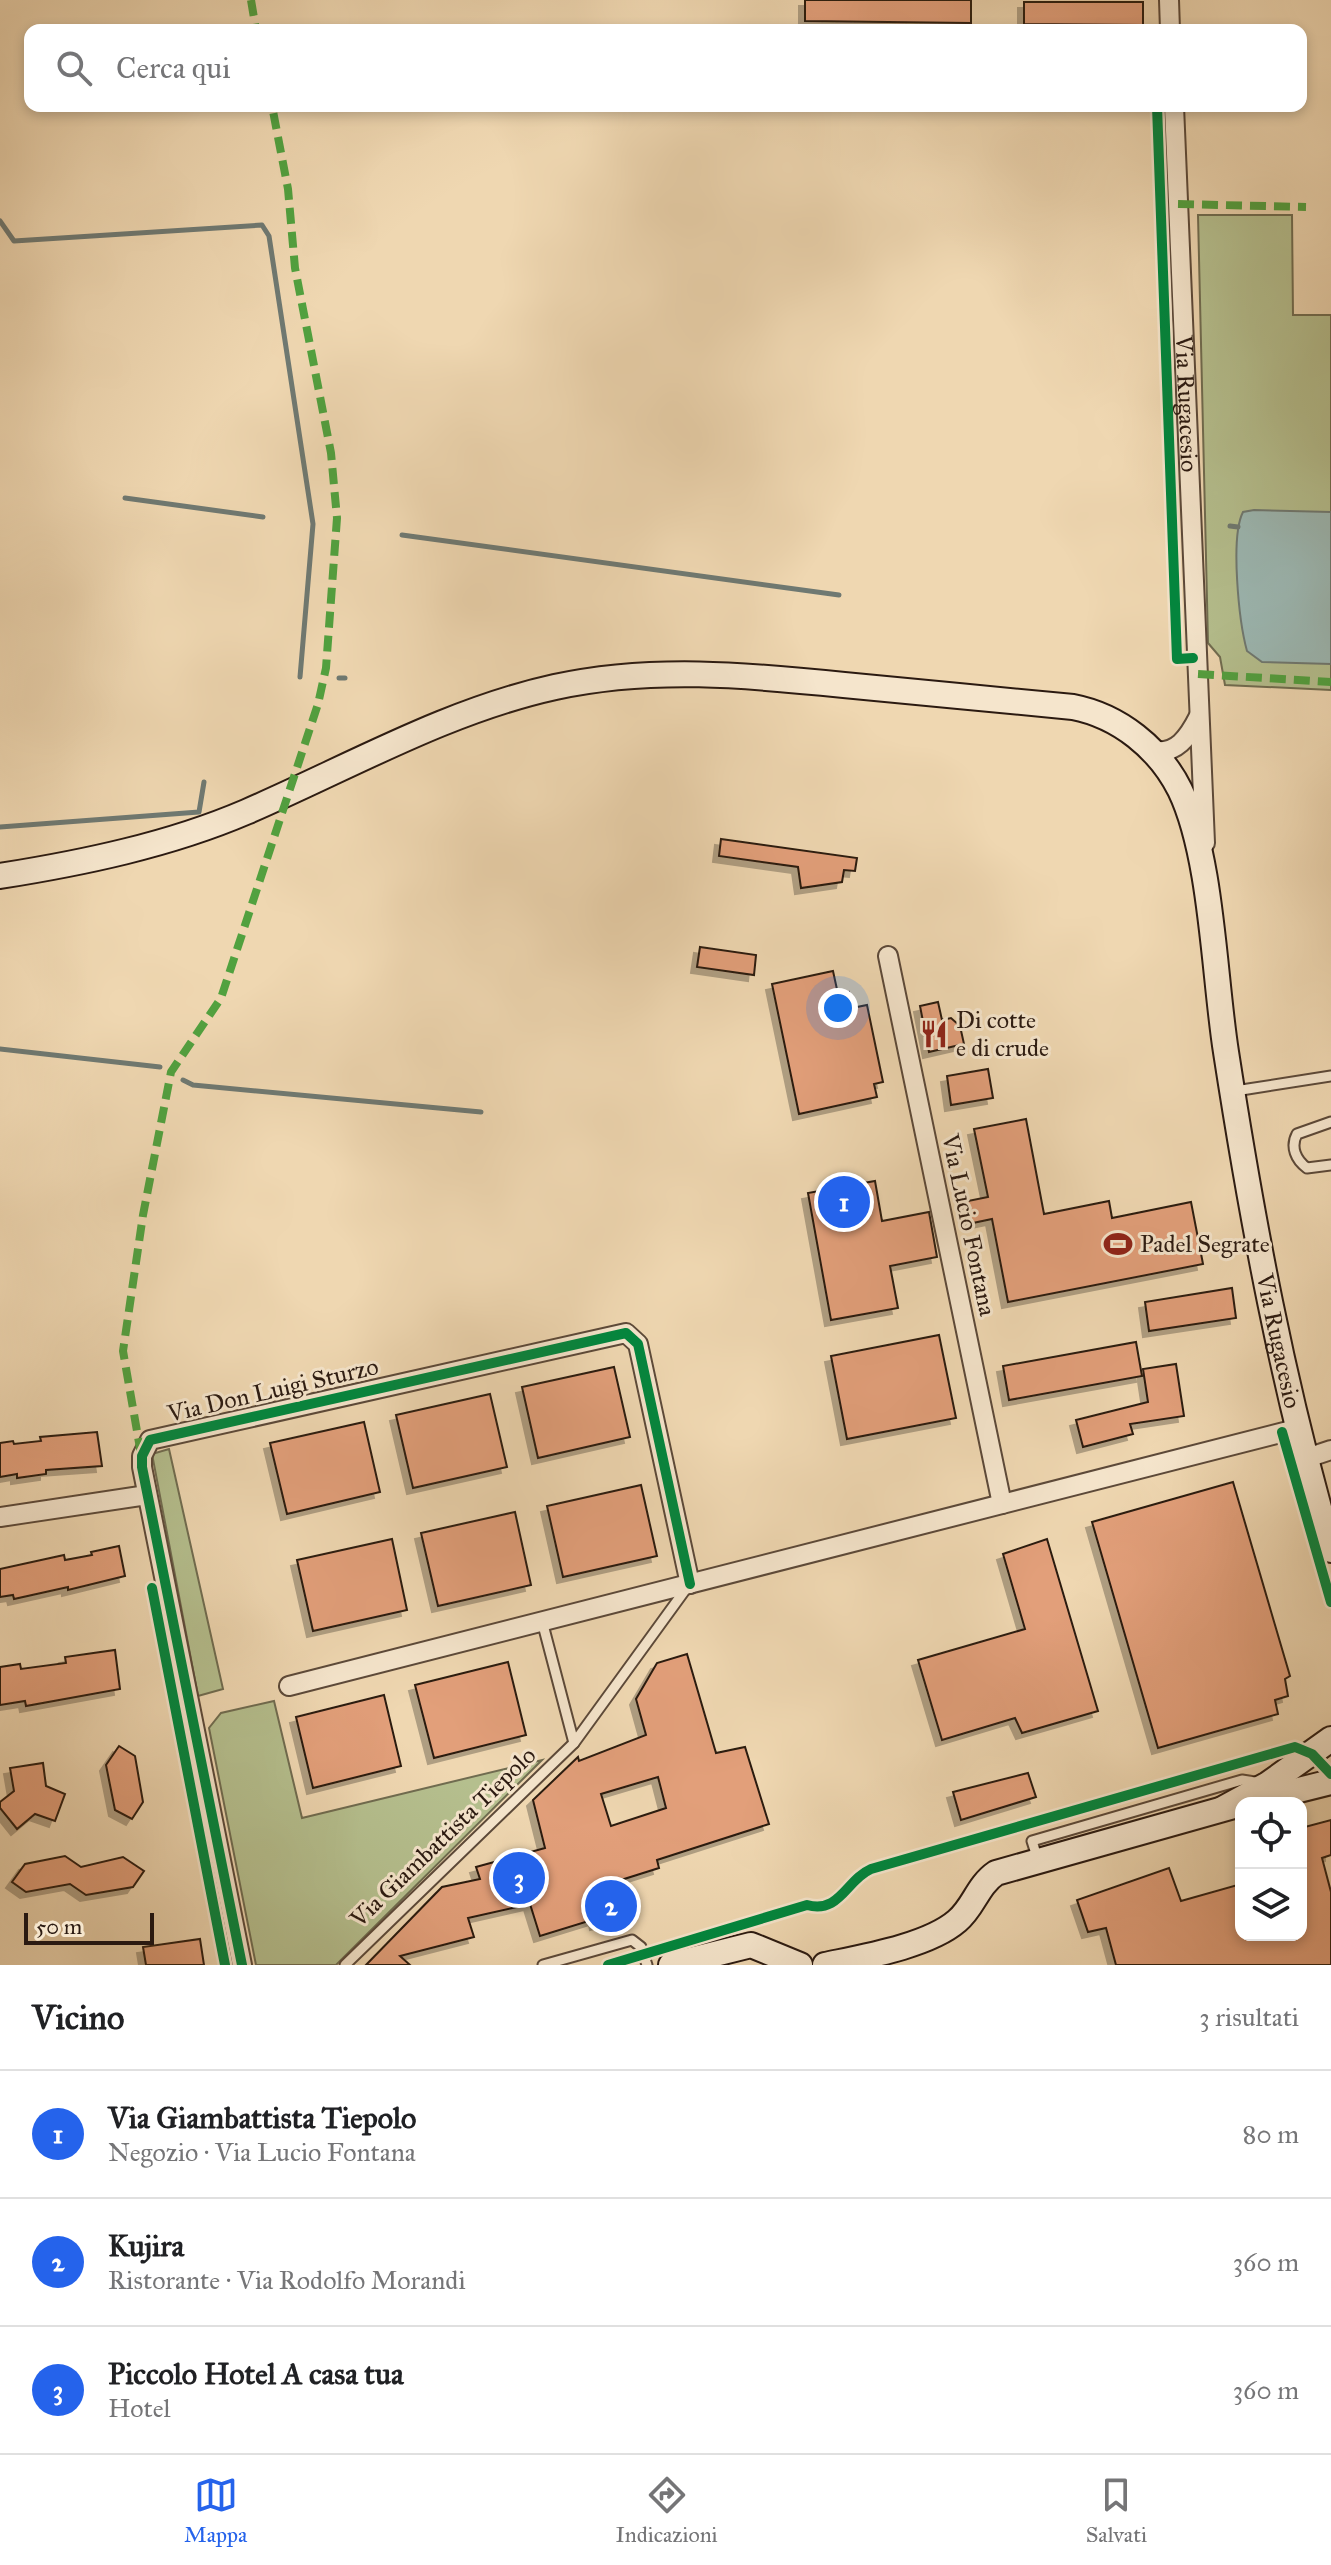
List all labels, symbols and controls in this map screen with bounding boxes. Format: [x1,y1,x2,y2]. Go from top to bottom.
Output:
search box [24,24,1307,112]
icon: search [52,46,96,90]
text: Cerca qui [116,50,230,86]
street label: Via Rugacesio [1169,334,1204,473]
your location [818,988,858,1028]
place label: Di cotte e di crude [956,1005,1049,1063]
restaurant icon: Di cotte e di crude [919,1019,949,1049]
street label: Via Lucio Fontana [935,1130,1003,1320]
pin: 1 [818,1172,870,1232]
sports icon: Padel Segrate [1103,1229,1133,1259]
place label: Padel Segrate [1140,1229,1270,1259]
street label: Via Rugacesio [1250,1270,1308,1411]
street label: Via Don Luigi Sturzo [164,1351,381,1429]
street label: Via Giambattista Tiepolo [343,1741,542,1934]
map controls [1235,1797,1307,1941]
button: locate [1235,1797,1307,1869]
pin: 3 [493,1848,545,1908]
button: layers [1235,1869,1307,1941]
pin: 2 [585,1876,637,1936]
scale bar [24,1909,154,1945]
text: 50 m [36,1913,82,1940]
text: Vicino [32,1997,124,2038]
text: 3 risultati [1199,2001,1299,2033]
text: Via Giambattista Tiepolo [108,2100,416,2136]
text: 1 [53,2118,63,2150]
text: 80 m [1243,2118,1299,2150]
text: Negozio · Via Lucio Fontana [108,2136,416,2168]
text: Kujira [108,2228,184,2264]
text: 2 [52,2246,64,2278]
text: 360 m [1233,2246,1299,2278]
text: Ristorante · Via Rodolfo Morandi [108,2264,466,2296]
text: Piccolo Hotel A casa tua [108,2356,404,2392]
text: 3 [53,2374,63,2406]
text: 360 m [1233,2374,1299,2406]
text: Hotel [108,2392,171,2424]
tab: Mappa [184,2473,247,2548]
tab: Indicazioni [615,2473,718,2548]
tab: Salvati [1086,2473,1147,2548]

